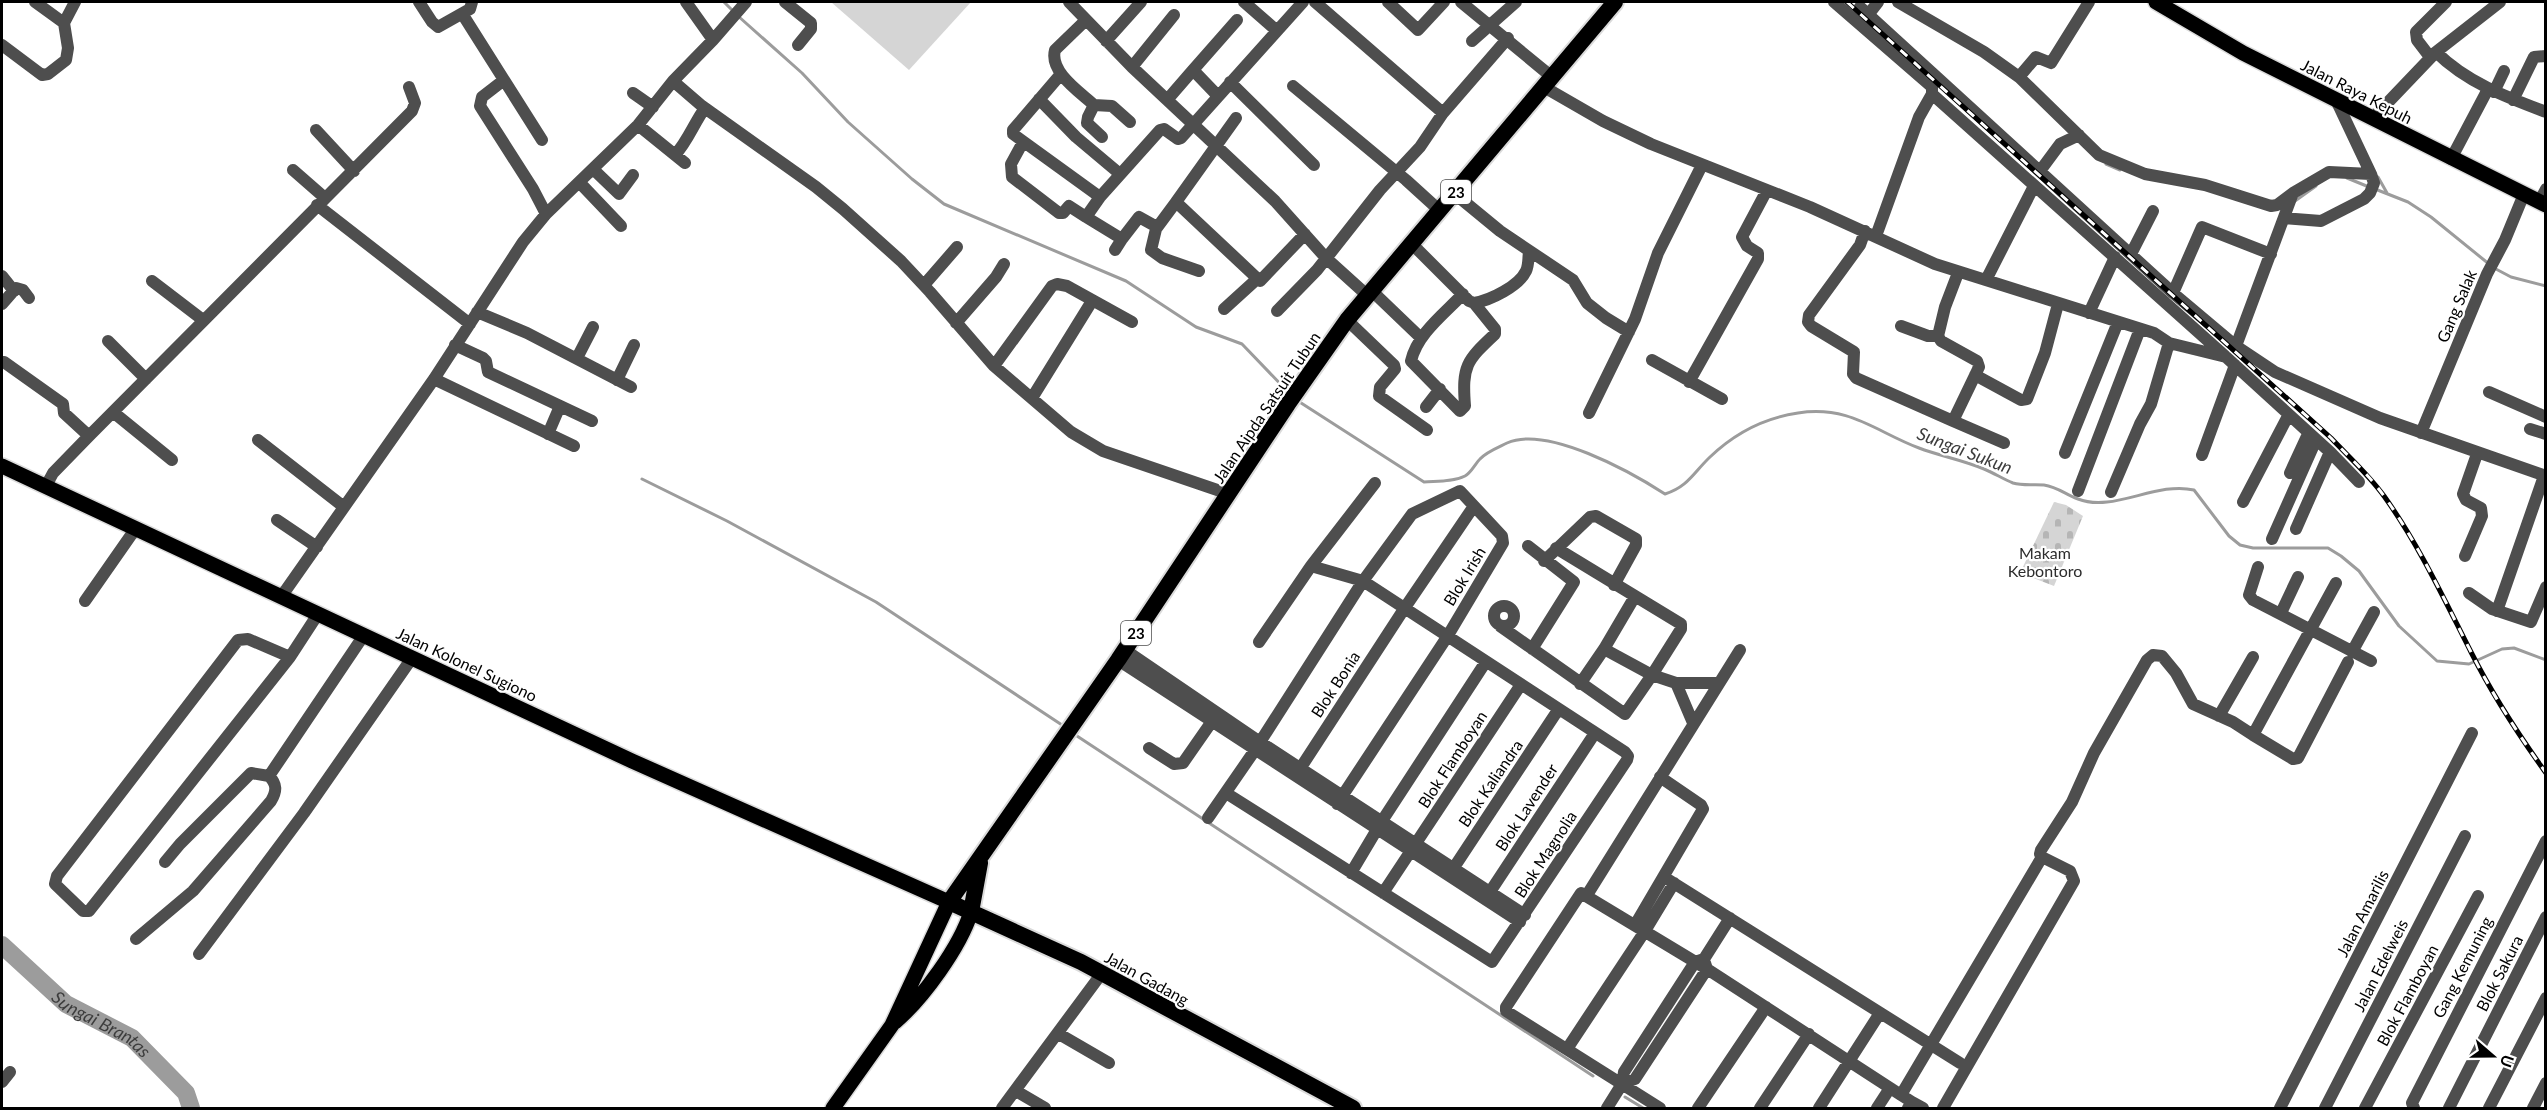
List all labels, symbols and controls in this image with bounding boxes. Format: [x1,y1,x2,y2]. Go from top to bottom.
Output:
street label: Jalan Raya Kepuh [2298,55,2416,127]
road number: 23 [1441,180,1471,204]
street label: Gang Salak [2432,266,2480,345]
street label: Jalan Aipda Satsuit Tubun [1208,328,1324,486]
water label: Sungai Sukun [1914,422,2016,478]
street label: Blok Irish [1439,543,1489,609]
park label: Makam Kebontoro [2008,543,2082,580]
road number: 23 [1121,621,1151,645]
street label: Jalan Kolonel Sugiono [394,623,540,705]
street label: Blok Bonia [1307,647,1363,721]
street label: Blok Flamboyan [1414,707,1490,811]
street label: Blok Kaliandra [1454,736,1526,830]
street label: Blok Lavender [1491,760,1561,854]
street label: Blok Magnolia [1510,807,1580,901]
street label: Jalan Amarilis [2332,866,2392,960]
street label: Gang Kemuning [2428,913,2496,1021]
street label: Jalan Edelweis [2349,916,2411,1014]
street label: Blok Sakura [2472,932,2526,1014]
street label: Blok Flamboyan [2372,941,2442,1049]
street label: Jalan Gadang [1102,947,1192,1009]
water label: Sungai Brantas [48,986,156,1062]
north arrow [2463,1026,2523,1086]
text: U [2497,1052,2519,1070]

